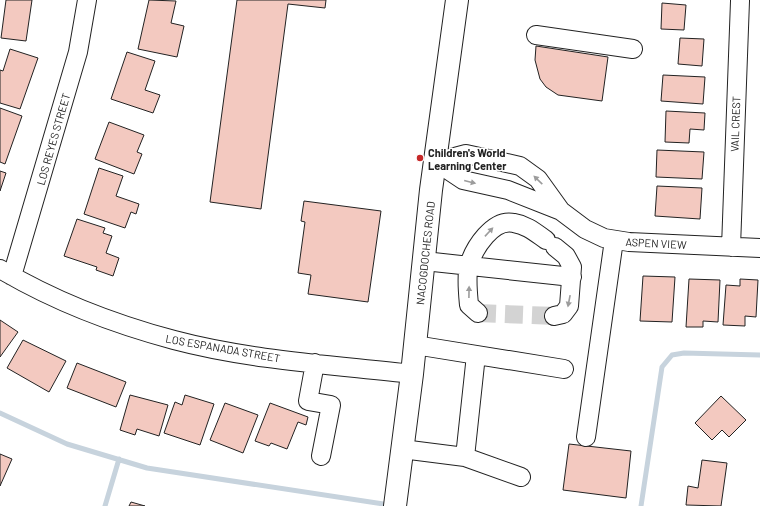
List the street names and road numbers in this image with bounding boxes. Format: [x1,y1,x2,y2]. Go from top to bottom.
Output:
street label: LOS REYES STREET [34,91,72,187]
street label: VAIL CREST [728,96,742,152]
street label: NACOGDOCHES ROAD [413,200,437,305]
street label: ASPEN VIEW [625,235,687,251]
street label: LOS ESPANADA STREET [165,332,281,364]

